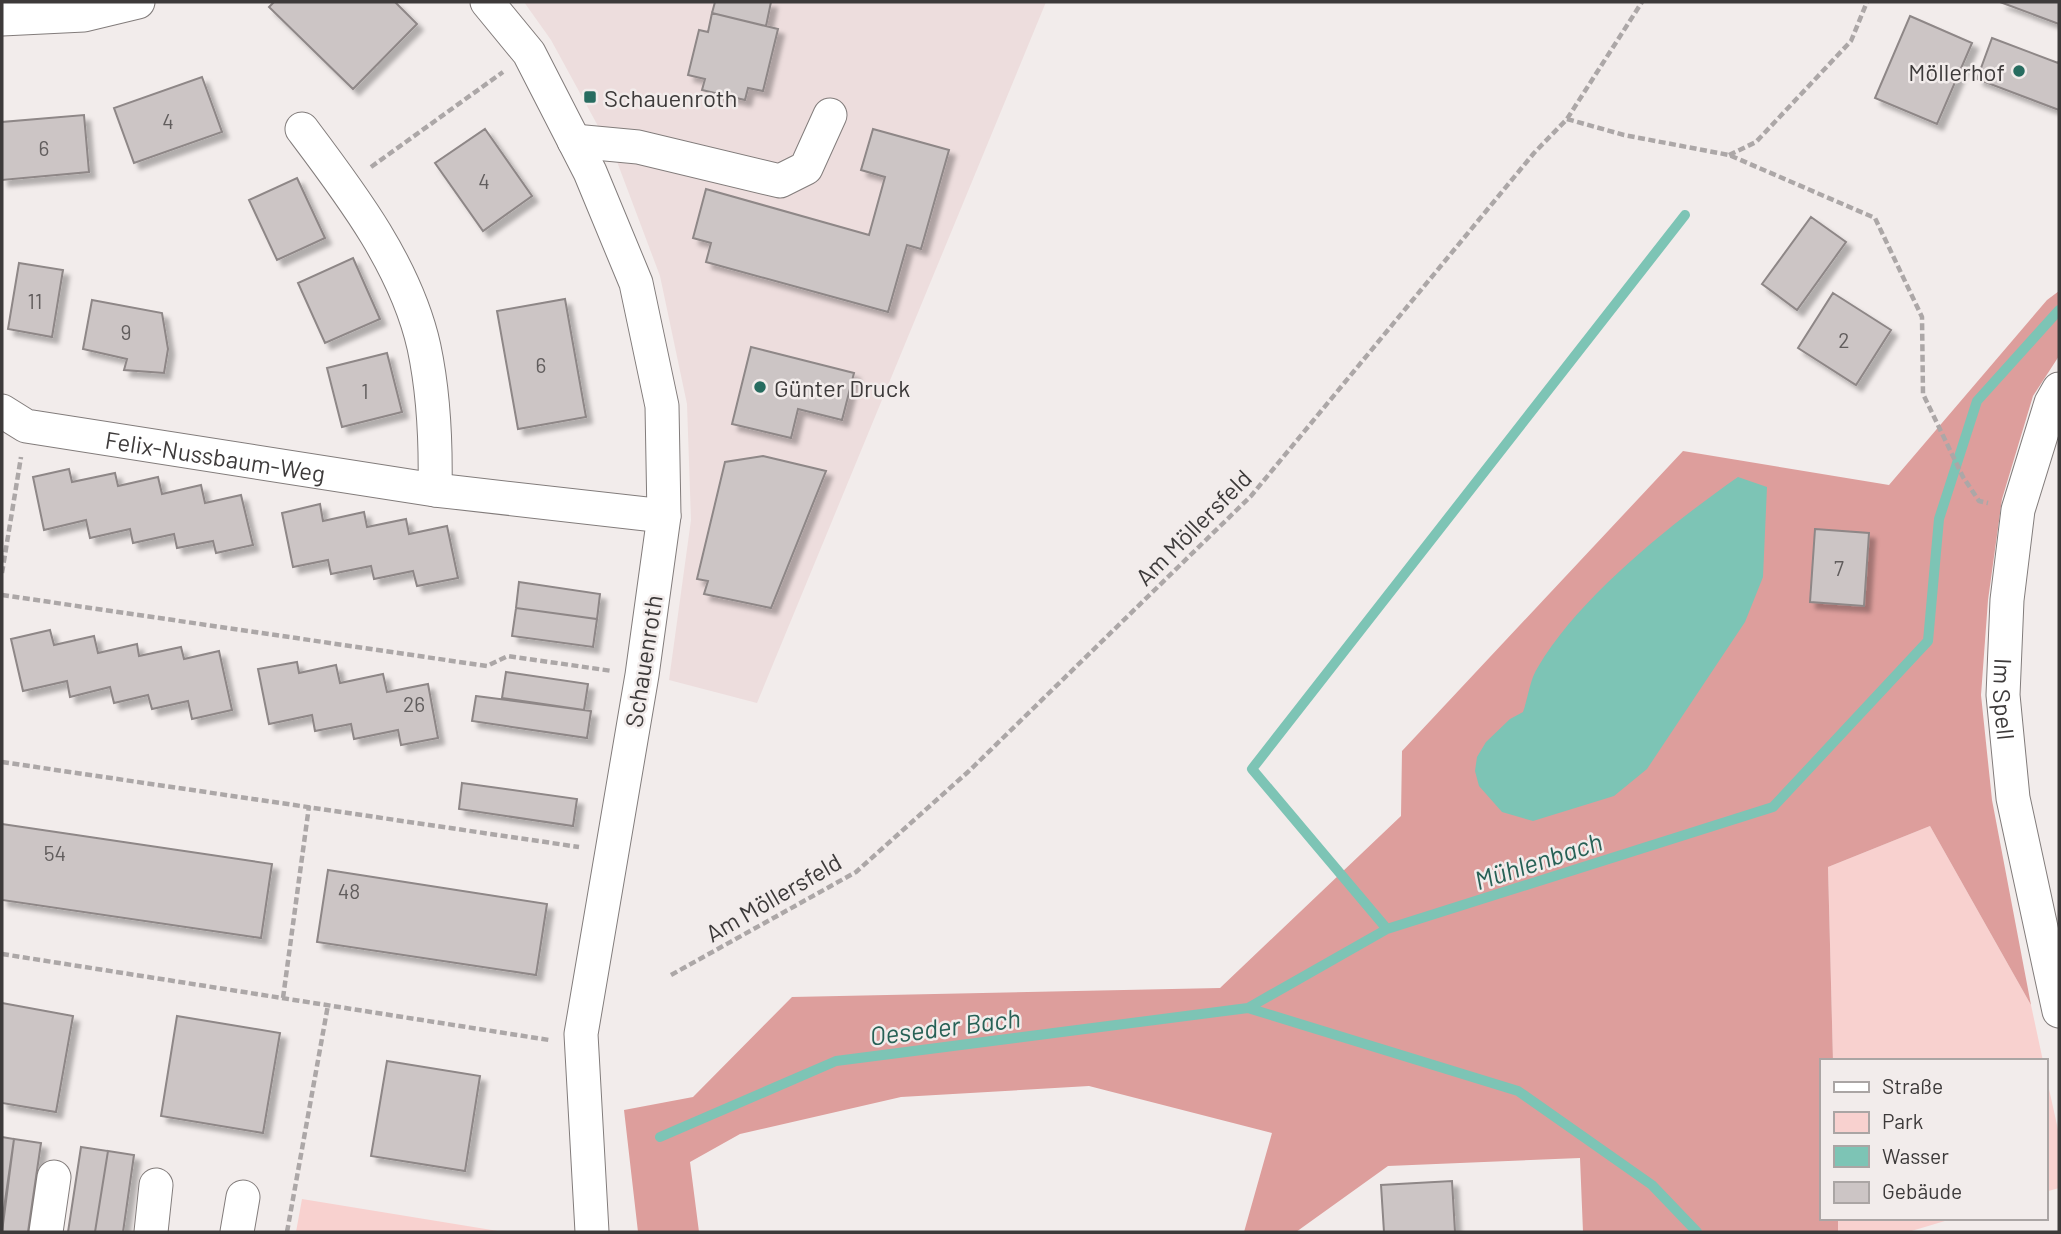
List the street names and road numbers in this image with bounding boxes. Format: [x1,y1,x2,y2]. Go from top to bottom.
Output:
street label: Felix-Nussbaum-Weg [103,424,327,487]
street label: Am Möllersfeld [1129,463,1257,591]
street label: Schauenroth [618,593,668,729]
street label: Im Spell [1988,658,2022,741]
street label: Am Möllersfeld [700,846,846,948]

